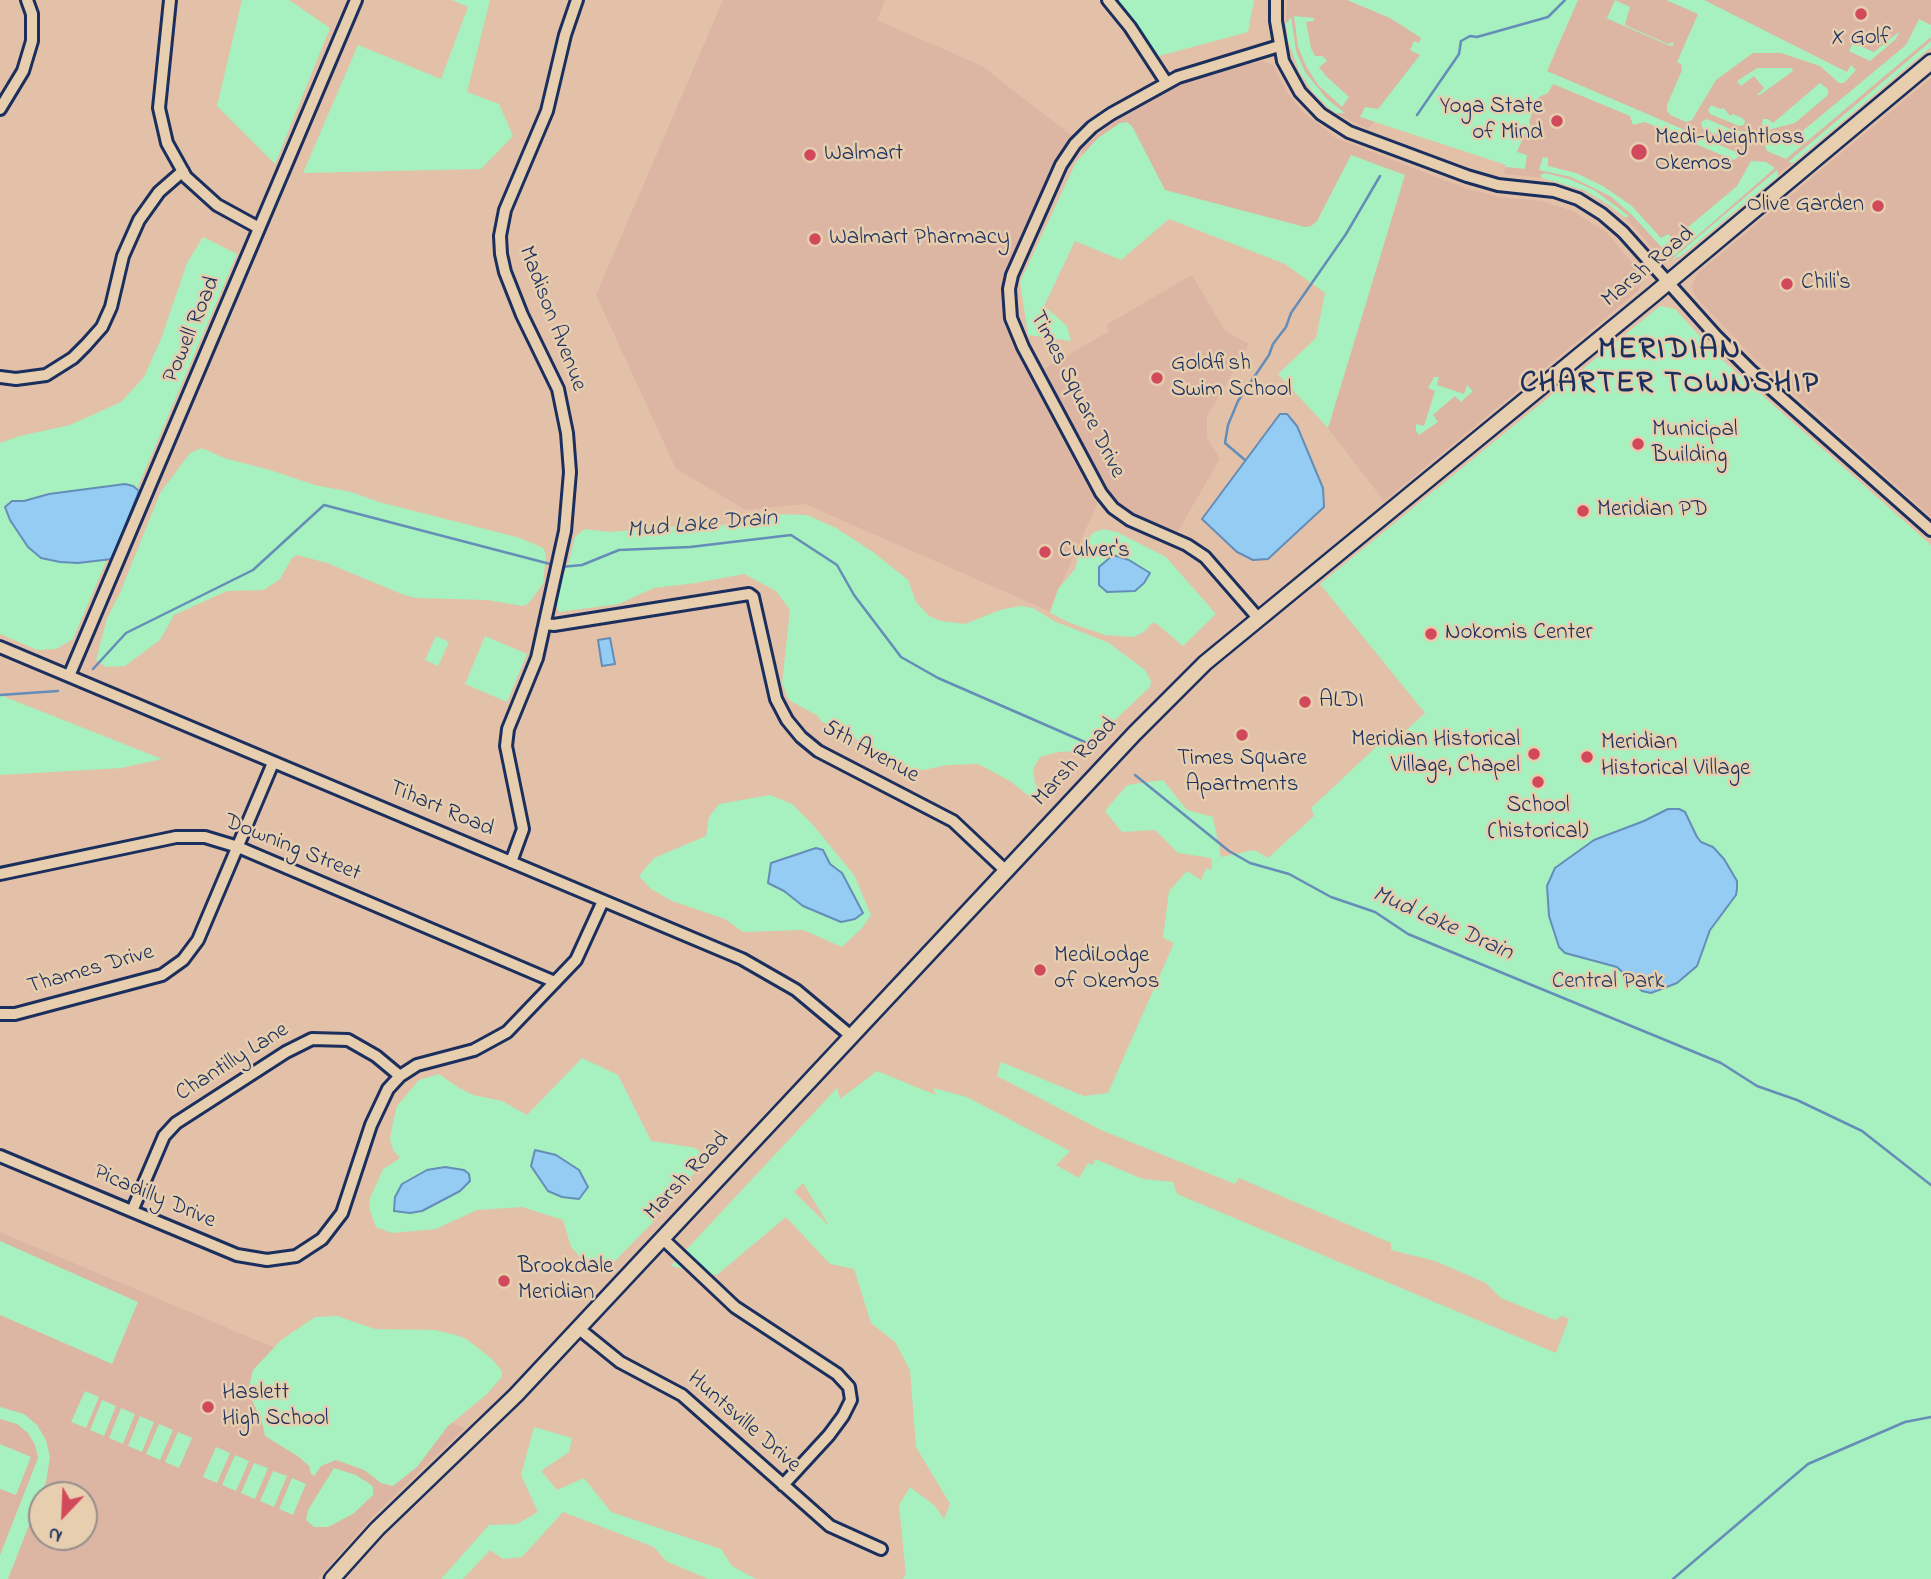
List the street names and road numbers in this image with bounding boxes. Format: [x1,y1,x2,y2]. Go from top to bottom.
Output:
street label: Marsh Road [1597,221,1701,315]
street label: Madison Avenue [511,243,591,395]
street label: Powell Road [158,273,228,387]
street label: Times Square Drive [1022,307,1130,483]
street label: Marsh Road [1028,713,1124,813]
street label: 5th Avenue [817,715,923,791]
street label: Tihart Road [384,776,498,844]
street label: Downing Street [220,809,364,889]
street label: Thames Drive [25,940,157,1002]
street label: Chantilly Lane [171,1017,295,1109]
street label: Marsh Road [640,1127,736,1227]
street label: Picadilly Drive [89,1160,219,1236]
street label: Huntsville Drive [680,1366,806,1480]

